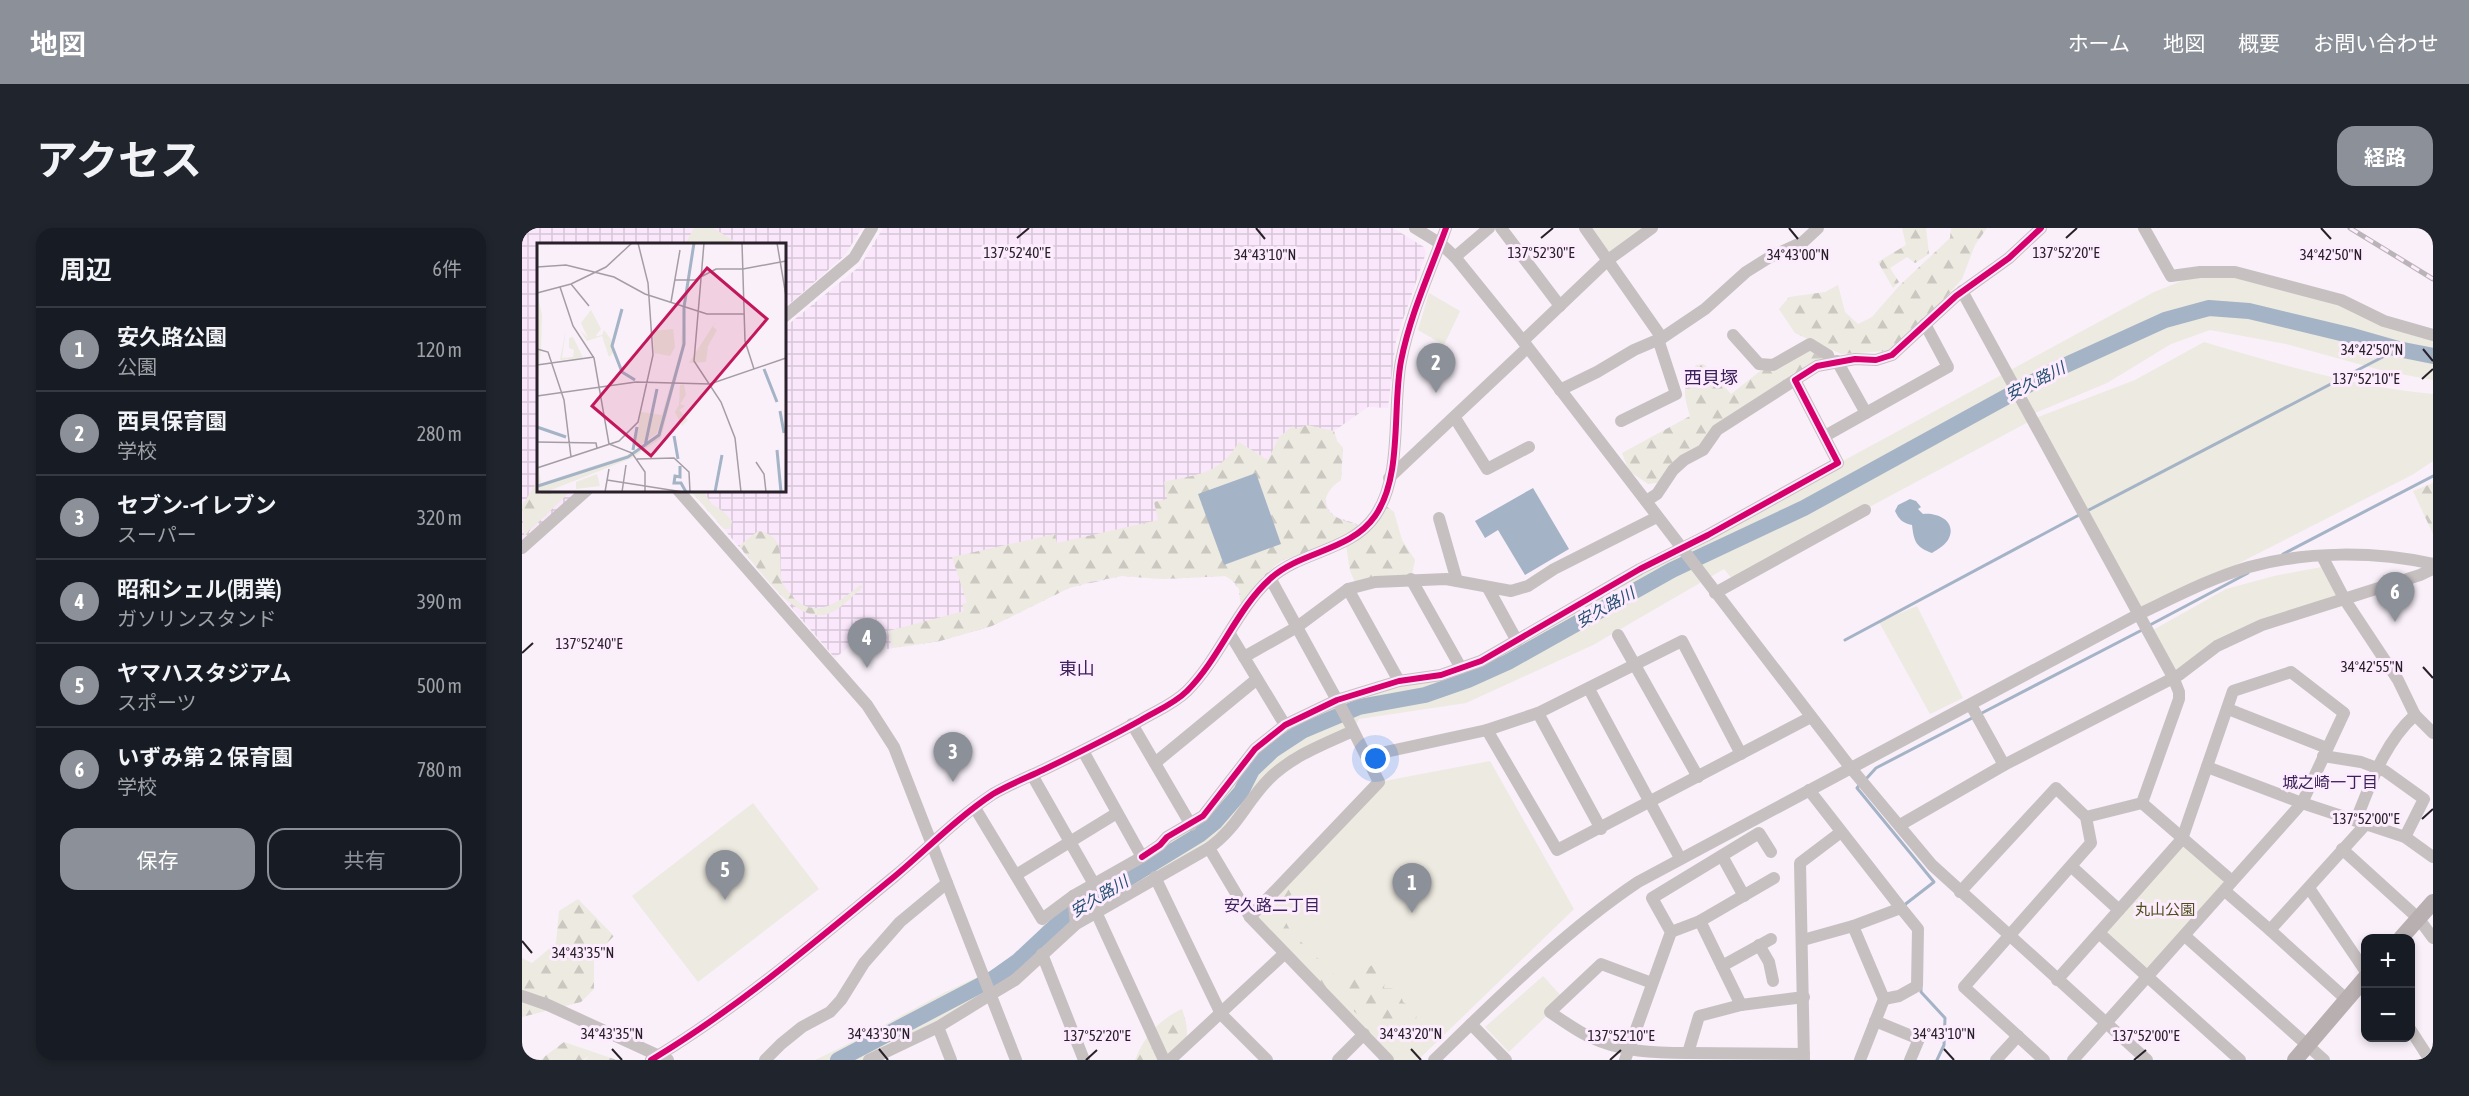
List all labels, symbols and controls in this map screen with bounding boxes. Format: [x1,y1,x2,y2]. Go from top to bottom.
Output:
text: 地図 [30,28,86,60]
text: ホーム [2068,31,2130,55]
text: 地図 [2163,31,2205,55]
text: 概要 [2238,31,2280,55]
text: お問い合わせ [2313,31,2439,55]
button: 経路 [2337,126,2433,186]
text: アクセス [36,136,202,184]
inset map [537,243,786,492]
text: 137°52'40"E [983,244,1051,261]
text: 137°52'30"E [1507,244,1575,261]
text: 137°52'20"E [2032,244,2100,261]
text: 34°43'10"N [1234,246,1296,263]
text: 34°43'00"N [1767,246,1829,263]
text: 34°42'50"N [2300,246,2362,263]
text: 周辺 [60,255,112,285]
text: 6件 [433,257,462,280]
text: 安久路公園 [117,324,227,350]
text: 1 [75,338,84,361]
text: 120 m [417,338,462,361]
text: 34°42'50"N [2341,341,2403,358]
pin: 2 [1416,344,1456,393]
text: 公園 [117,355,157,378]
water label: 安久路川 [2002,358,2069,404]
district label: 西貝塚 [1684,367,1738,388]
text: 137°52'10"E [2332,370,2400,387]
text: 西貝保育園 [117,408,227,434]
text: 2 [75,422,84,445]
text: 280 m [417,422,462,445]
text: 学校 [117,439,157,462]
text: セブン-イレブン [117,492,277,518]
text: 3 [75,506,84,529]
text: 320 m [417,506,462,529]
text: スーパー [117,523,197,546]
pin: 6 [2376,572,2414,622]
text: 昭和シェル(閉業) [117,576,282,602]
water label: 安久路川 [1573,583,1639,630]
text: 4 [75,590,84,613]
text: 390 m [417,590,462,613]
text: ガソリンスタンド [117,607,277,630]
pin: 4 [848,618,886,668]
text: 137°52'40"E [555,635,623,652]
district label: 東山 [1059,658,1095,679]
text: 34°42'55"N [2341,658,2403,675]
text: ヤマハスタジアム [117,660,291,686]
text: 5 [75,674,84,697]
text: 500 m [417,674,462,697]
text: スポーツ [117,691,197,714]
pin: 3 [934,732,972,782]
text: いずみ第２保育園 [117,744,293,770]
your location [1361,744,1390,773]
text: 6 [75,758,84,781]
text: 780 m [417,758,462,781]
district label: 城之崎一丁目 [2282,773,2378,791]
text: 学校 [117,775,157,798]
text: 137°52'00"E [2332,810,2400,827]
button: 保存 [60,828,255,890]
button: 共有 [267,828,462,890]
pin: 5 [706,850,744,900]
pin: 1 [1392,864,1432,913]
water label: 安久路川 [1067,871,1133,920]
district label: 安久路二丁目 [1224,896,1320,914]
park label: 丸山公園 [2135,901,2195,918]
map controls [2361,934,2415,1042]
button: + [2361,934,2415,988]
text: 34°43'35"N [552,944,614,961]
button: − [2361,988,2415,1042]
text: 34°43'35"N [581,1025,643,1042]
text: 34°43'30"N [848,1025,910,1042]
text: 34°43'20"N [1380,1025,1442,1042]
text: 34°43'10"N [1913,1025,1975,1042]
text: 137°52'20"E [1063,1027,1131,1044]
text: 137°52'10"E [1587,1027,1655,1044]
text: 137°52'00"E [2112,1027,2180,1044]

